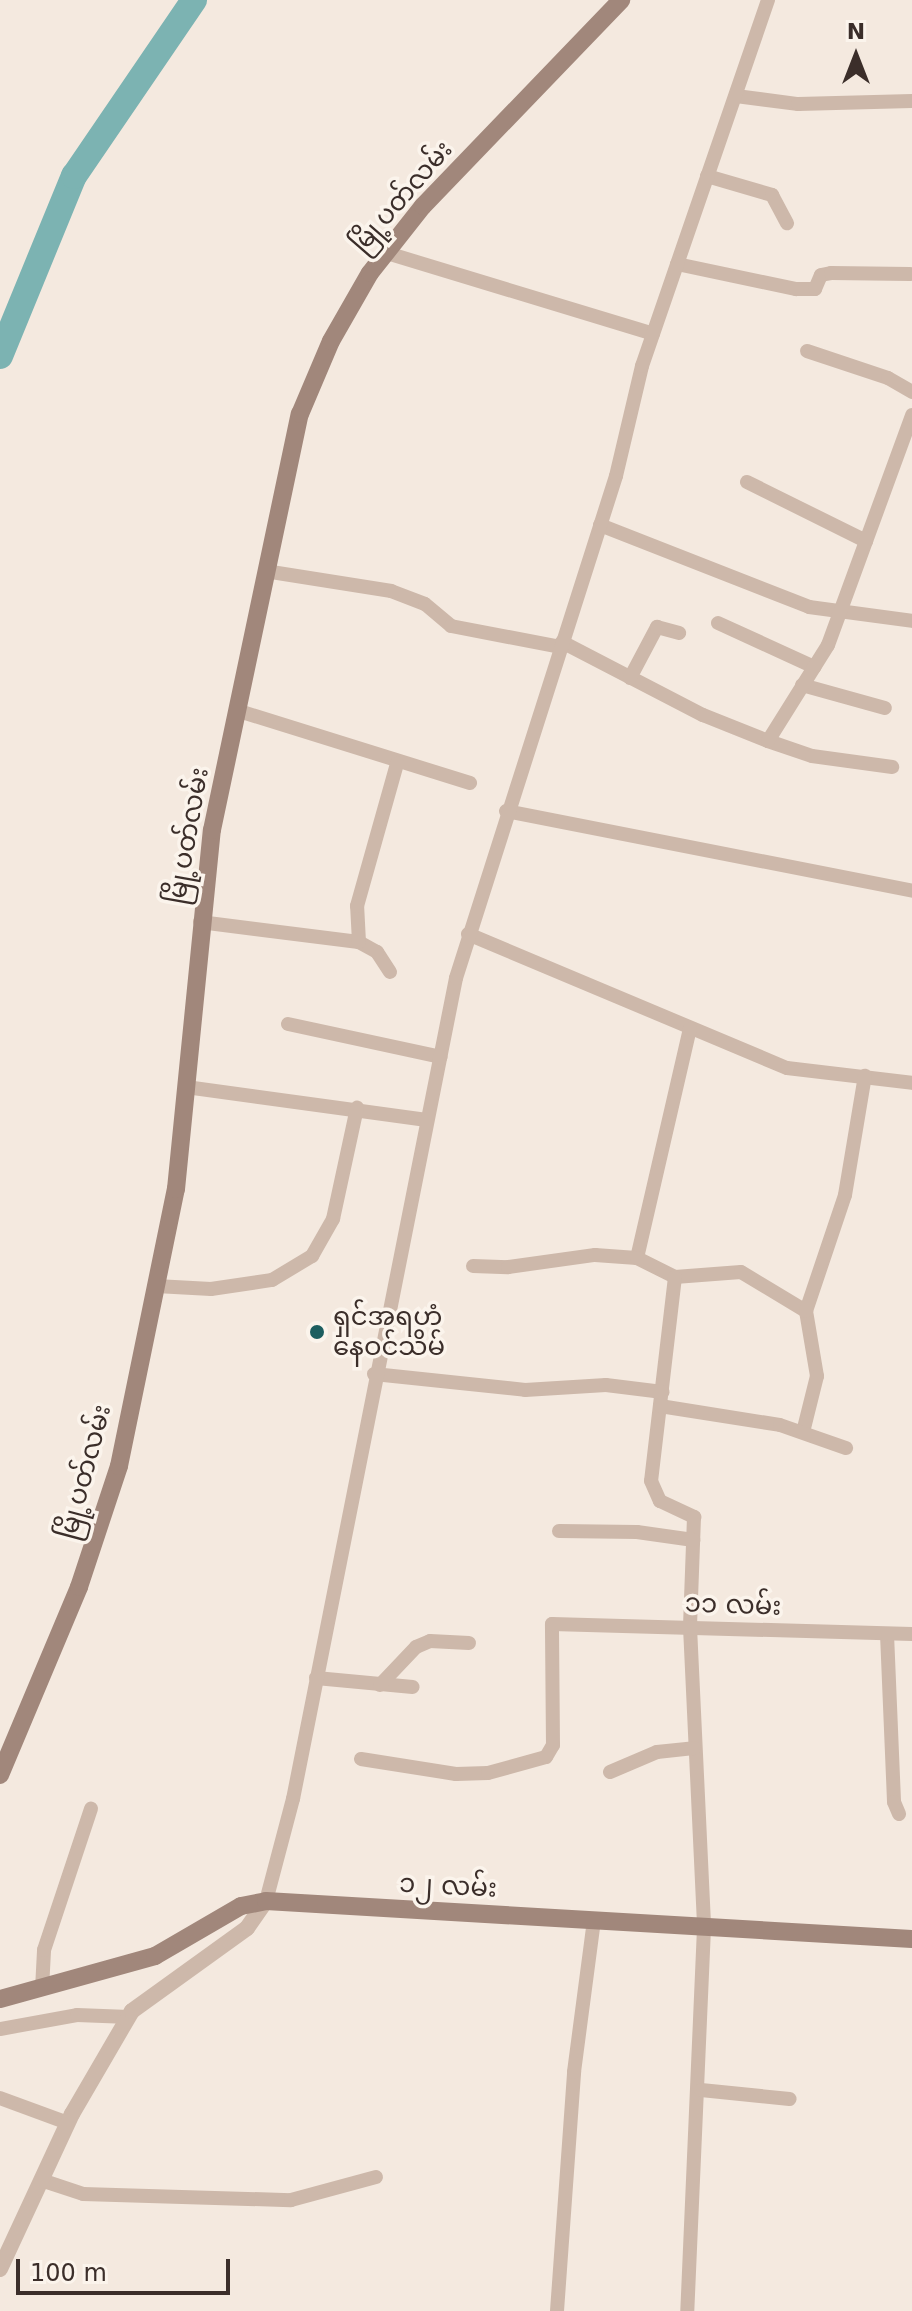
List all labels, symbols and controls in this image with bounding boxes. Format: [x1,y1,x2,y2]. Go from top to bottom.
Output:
north arrow [816,16,896,96]
text: N [847,19,865,44]
street label: မြို့ပတ်လမ်း [345,135,459,259]
street label: မြို့ပတ်လမ်း [161,765,215,907]
place label: ရှင်အရဟံ နေဝင်သိမ် [333,1301,445,1362]
marker: ရှင်အရဟံ နေဝင်သိမ် [308,1323,326,1341]
street label: မြို့ပတ်လမ်း [52,1401,118,1543]
street label: ၁၁ လမ်း [684,1588,782,1622]
street label: ၁၂ လမ်း [398,1868,498,1904]
scale bar [20,2243,234,2293]
text: 100 m [30,2259,107,2287]

